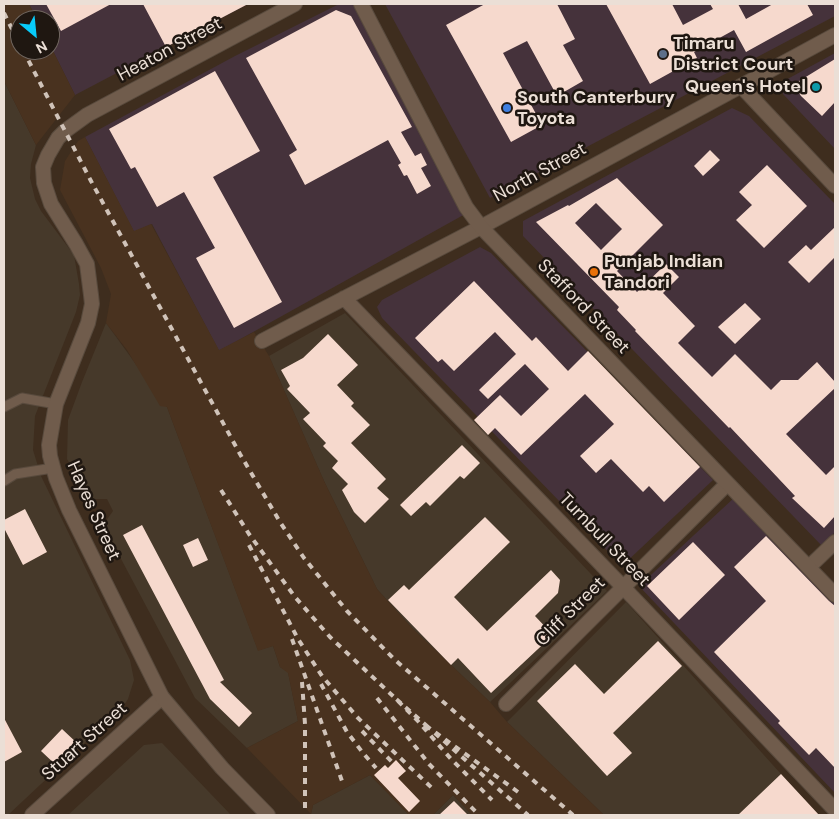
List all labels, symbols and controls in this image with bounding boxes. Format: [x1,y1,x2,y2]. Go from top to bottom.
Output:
north arrow [10,10,60,60]
street label: Heaton Street [114,13,226,87]
place label: Timaru District Court [673,33,793,76]
text: N [33,37,50,58]
marker: Timaru District Court [657,48,669,60]
place label: Queen's Hotel [685,76,806,98]
marker: Queen's Hotel [810,81,822,93]
place label: South Canterbury Toyota [517,87,675,130]
marker: South Canterbury Toyota [501,102,513,114]
street label: North Street [490,139,590,207]
place label: Punjab Indian Tandori [604,251,723,294]
street label: Stafford Street [532,255,634,359]
marker: Punjab Indian Tandori [588,266,600,278]
street label: Hayes Street [62,458,124,564]
street label: Turnbull Street [554,489,654,591]
street label: Cliff Street [532,573,610,651]
street label: Stuart Street [38,698,132,786]

